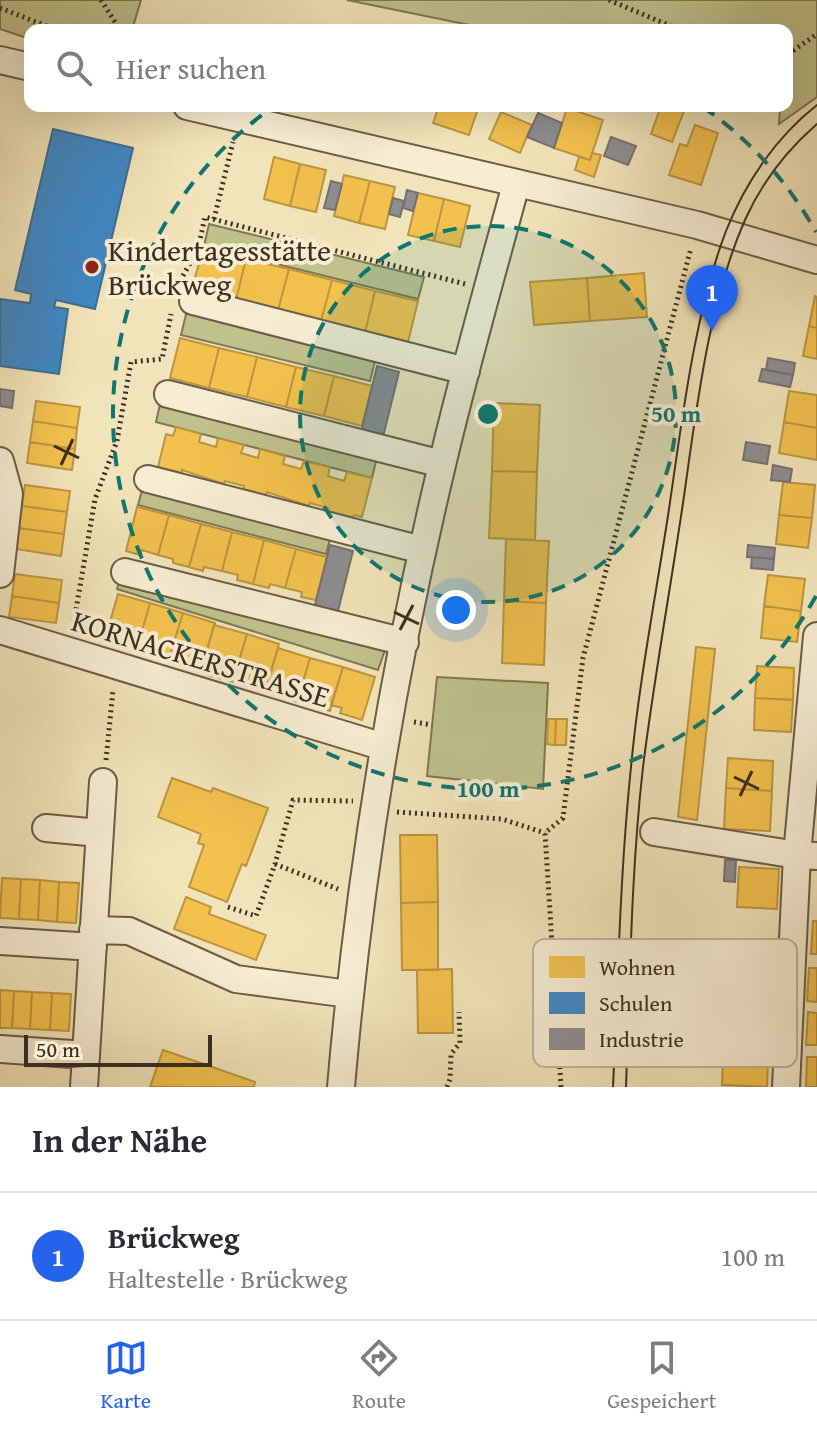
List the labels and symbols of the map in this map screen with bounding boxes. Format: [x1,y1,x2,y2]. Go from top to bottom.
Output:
place label: Kindertagesstätte Brückweg [108,228,331,306]
marker: Kindertagesstätte Brückweg [83,258,101,276]
pin: 1 [686,265,738,331]
text: 50 m [651,396,702,431]
centre of rings [474,400,502,428]
your location [436,590,476,630]
street label: KORNACKERSTRASSE [67,598,335,718]
text: 100 m [456,771,520,806]
legend [533,939,797,1067]
text: Wohnen [599,951,676,983]
text: Schulen [599,987,673,1019]
text: Industrie [599,1023,684,1055]
scale bar [24,1031,212,1067]

